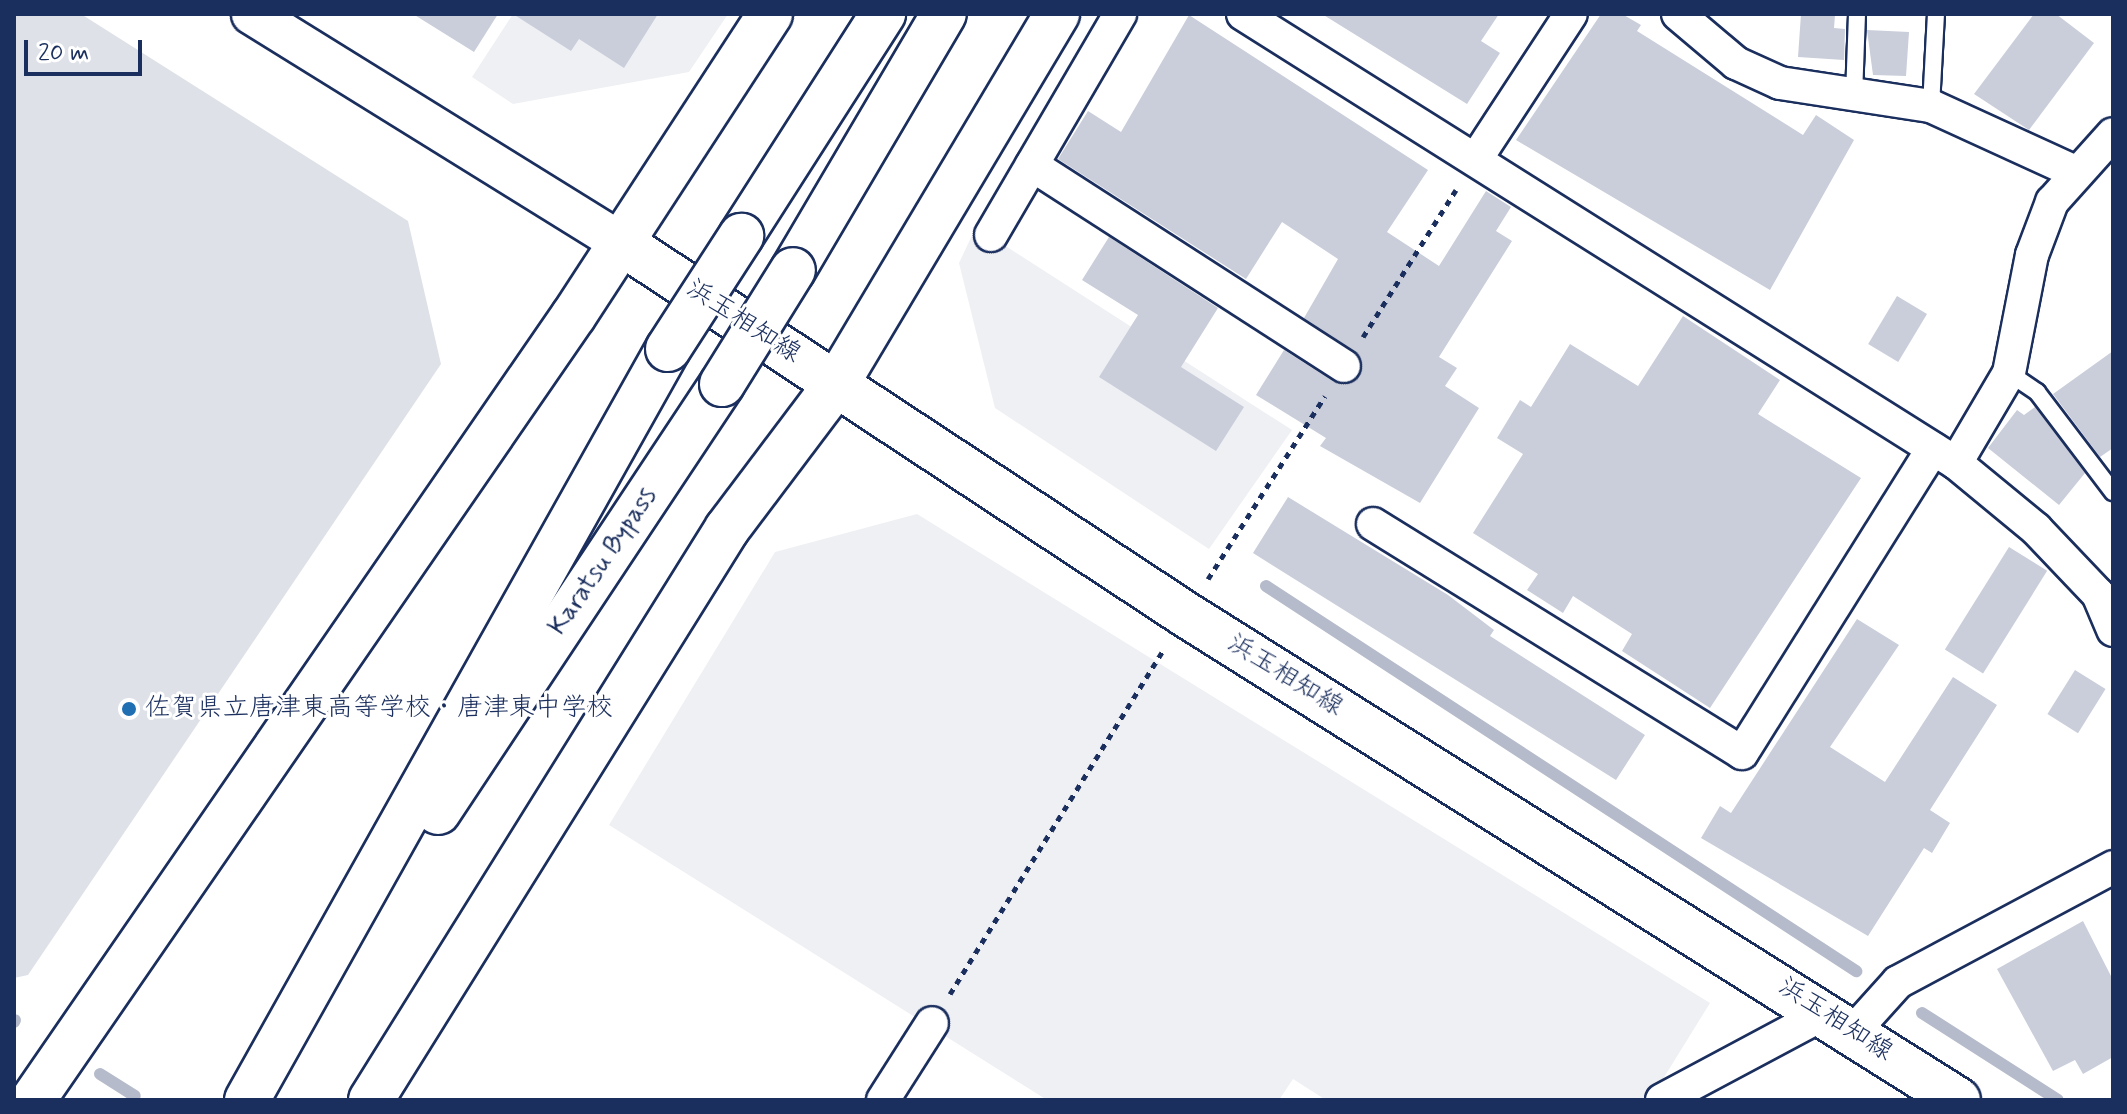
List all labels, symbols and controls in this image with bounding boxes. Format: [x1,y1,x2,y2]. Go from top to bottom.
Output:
scale bar [28,24,146,74]
text: 20 m [38,38,89,69]
street label: 浜玉相知線 [680,274,806,370]
street label: Karatsu Bypass [542,481,666,643]
street label: 浜玉相知線 [1222,628,1348,724]
place label: 佐賀県立唐津東高等学校・唐津東中学校 [145,693,613,725]
marker: 佐賀県立唐津東高等学校・唐津東中学校 [120,700,138,718]
street label: 浜玉相知線 [1772,972,1898,1068]

